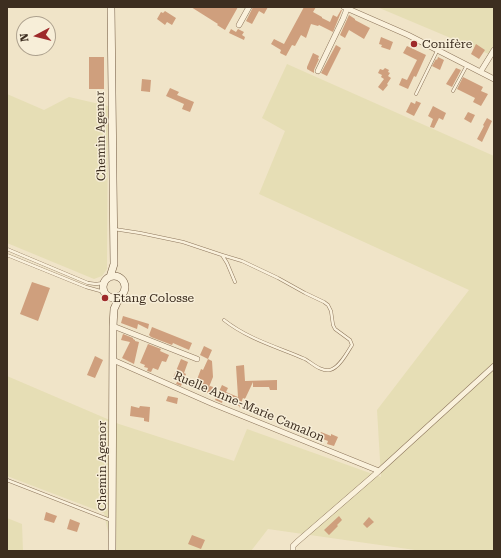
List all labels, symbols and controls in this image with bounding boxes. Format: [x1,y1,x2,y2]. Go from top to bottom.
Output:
north arrow [16,16,56,56]
text: N [18,32,32,42]
place label: Conifère [422,37,472,51]
marker: Conifère [409,39,419,49]
street label: Chemin Agenor [93,91,109,181]
place label: Etang Colosse [113,291,194,305]
marker: Etang Colosse [100,293,110,303]
street label: Ruelle Anne-Marie Camalon [171,369,327,445]
street label: Chemin Agenor [95,421,109,511]

